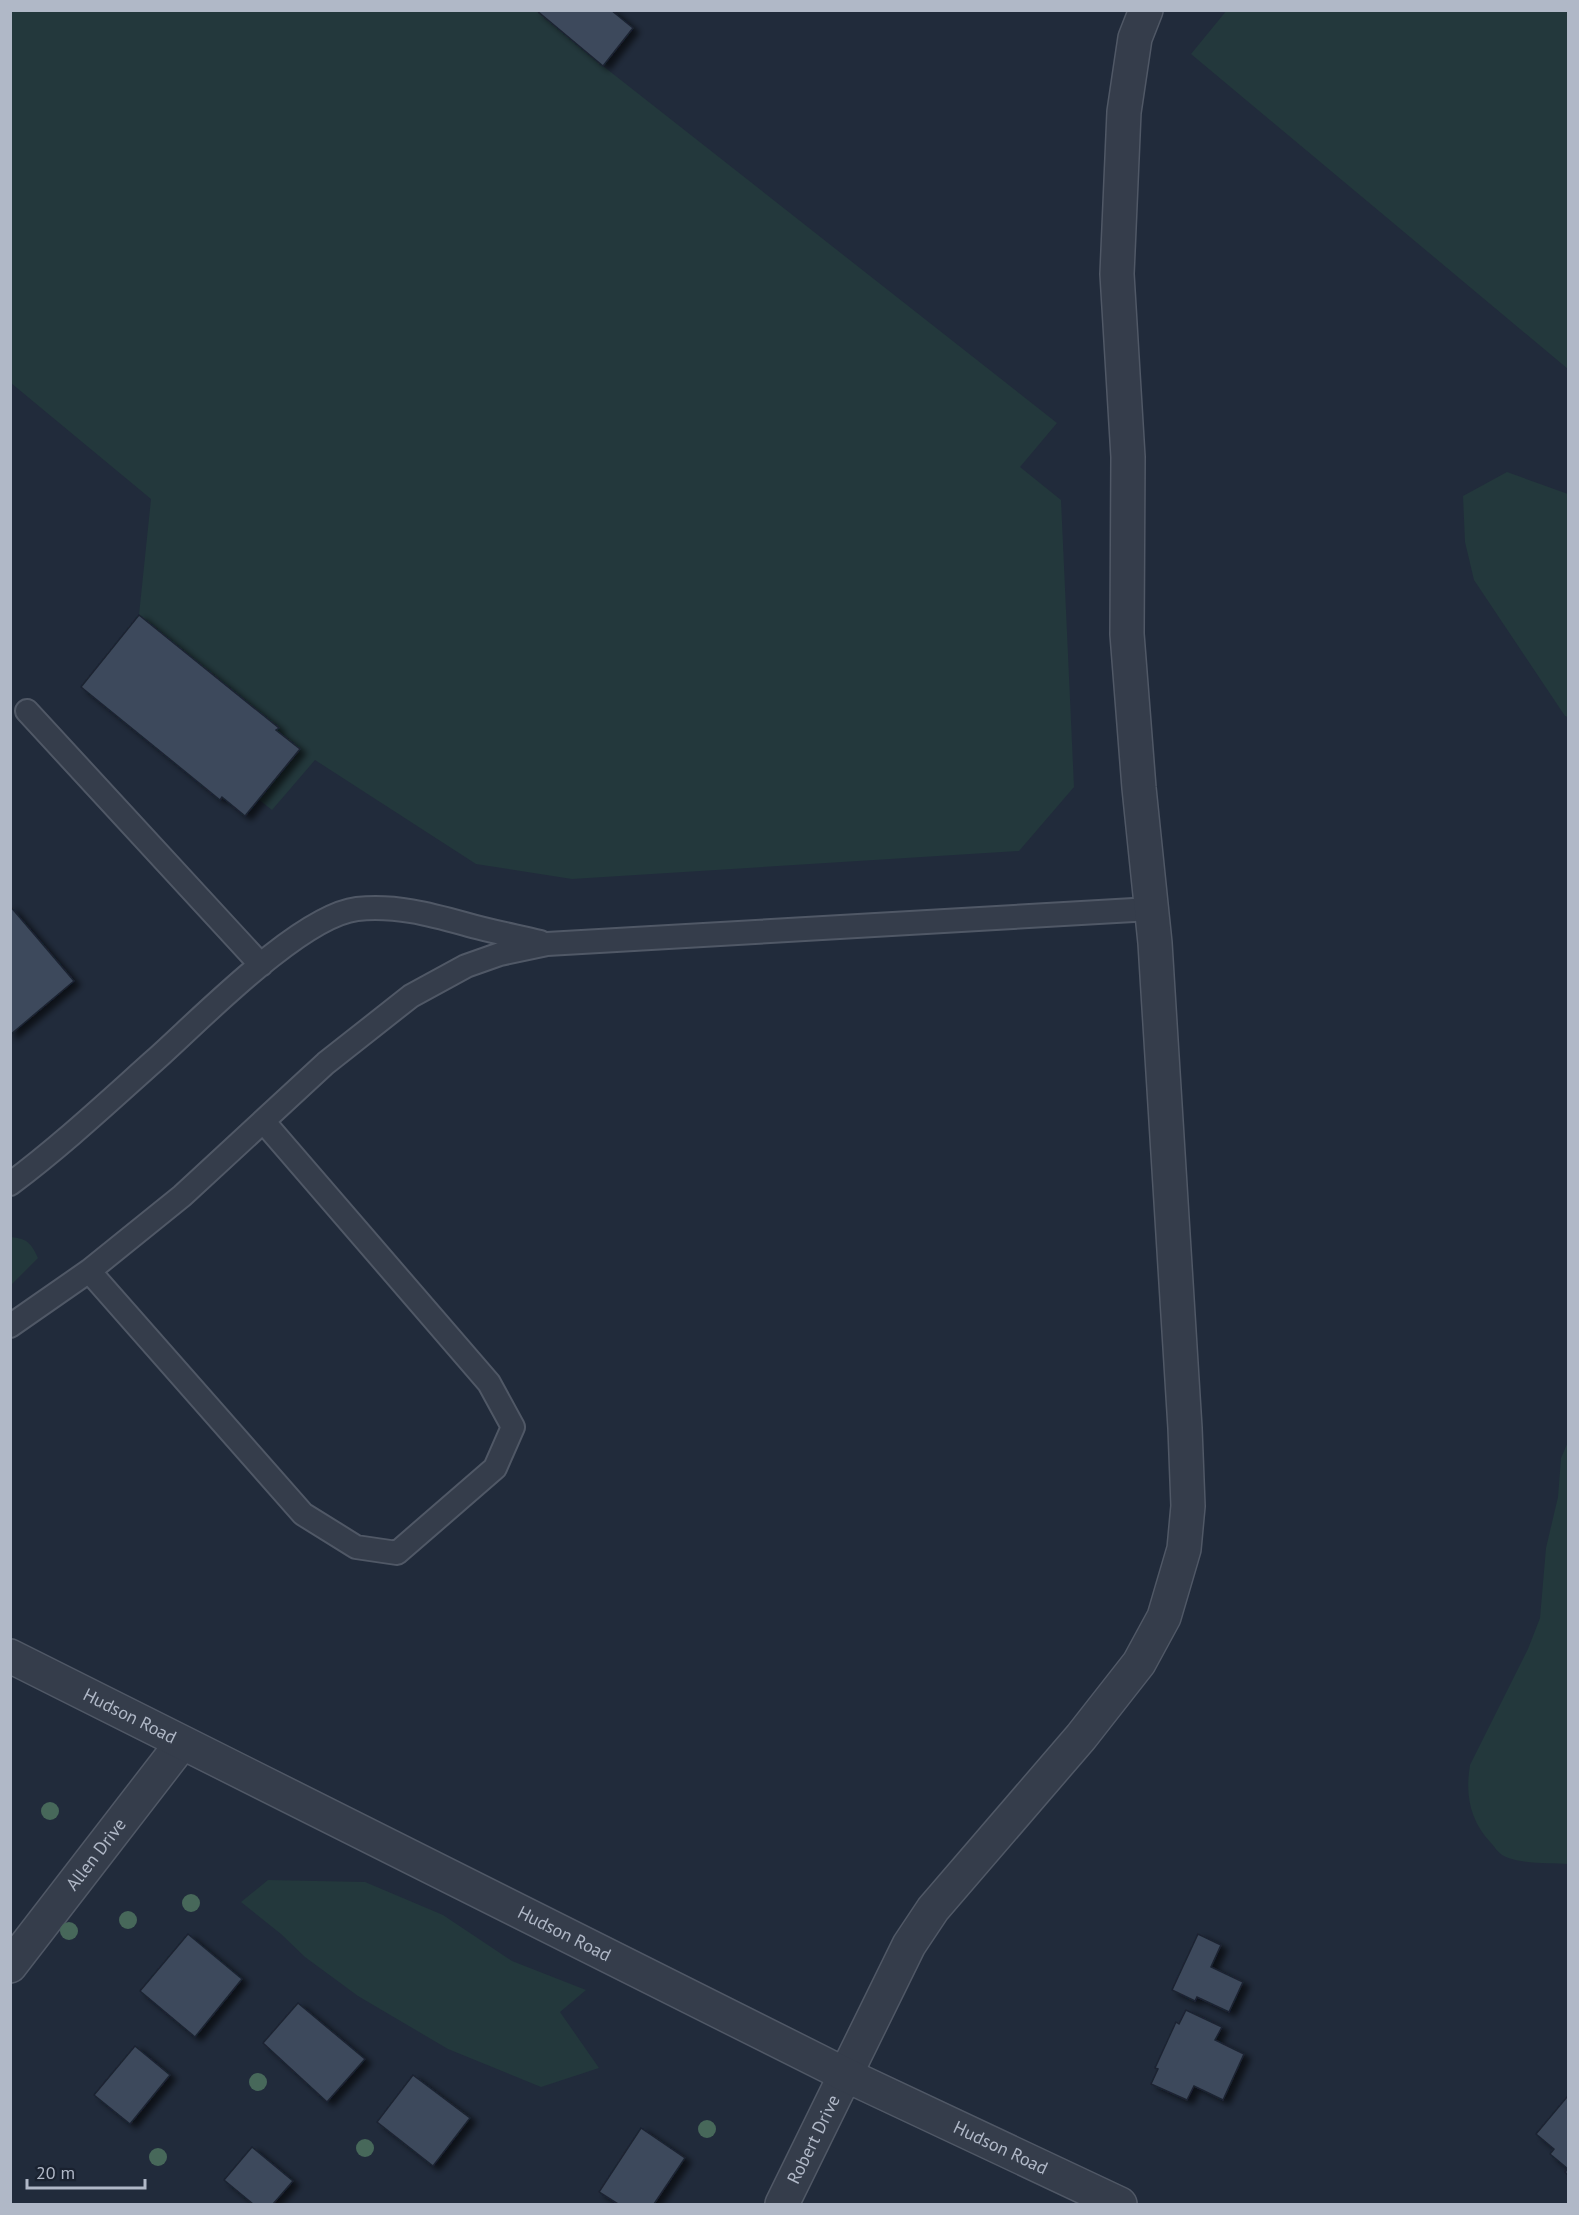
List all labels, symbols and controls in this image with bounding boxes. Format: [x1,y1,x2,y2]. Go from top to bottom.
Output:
street label: Hudson Road [79,1683,181,1749]
street label: Allen Drive [61,1813,131,1895]
street label: Hudson Road [514,1900,615,1966]
street label: Robert Drive [782,2091,845,2187]
street label: Hudson Road [950,2115,1052,2179]
scale bar [27,2152,146,2190]
text: 20 m [36,2161,75,2184]

